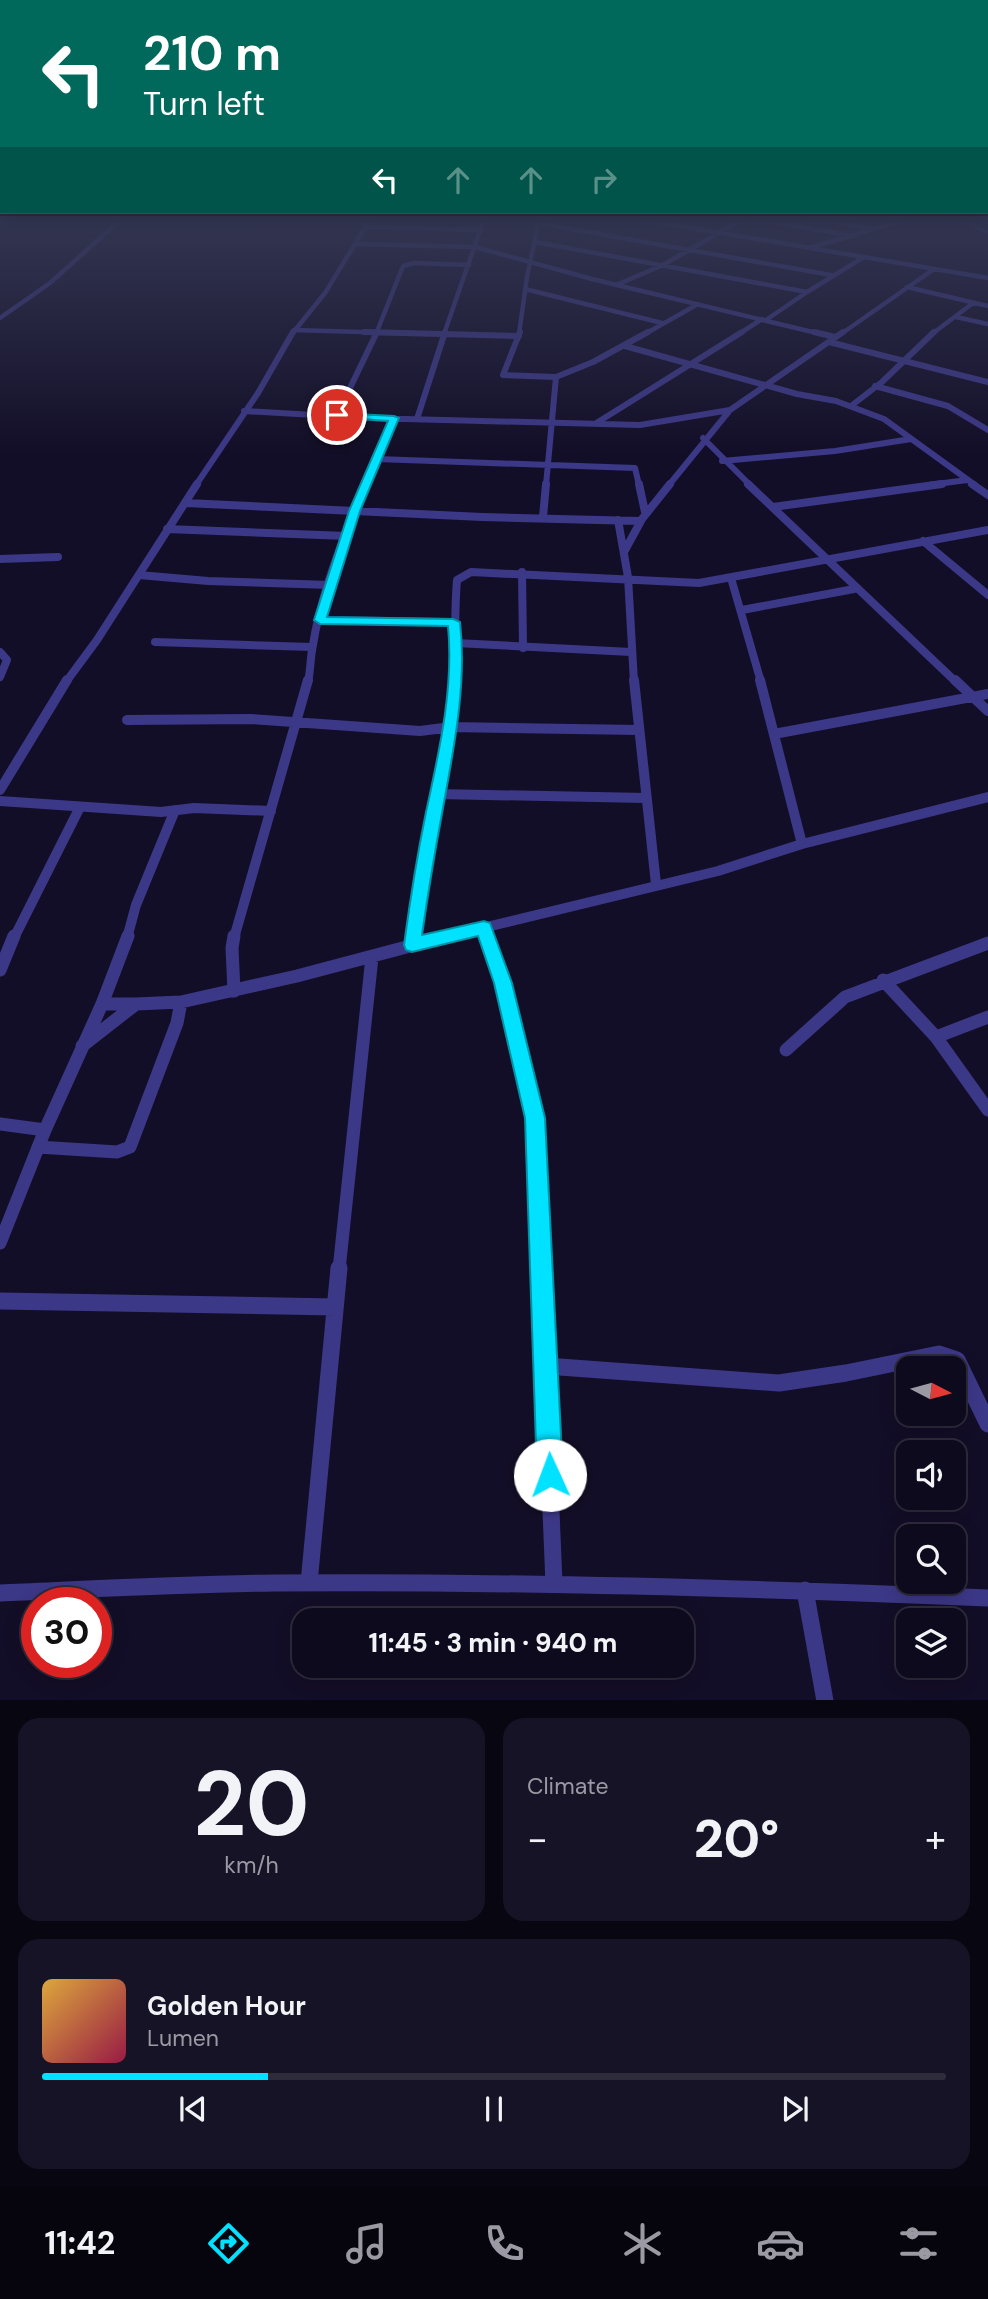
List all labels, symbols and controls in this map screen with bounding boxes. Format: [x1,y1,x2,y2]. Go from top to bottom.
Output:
text: 210 m [143,21,281,85]
icon: left [28,28,119,119]
text: Turn left [143,83,265,125]
icon: left [366,161,404,199]
icon: ahead [439,161,477,199]
icon: ahead [512,161,550,199]
icon: right [585,161,623,199]
pin [307,385,367,445]
icon: arrive [318,396,356,434]
north arrow [896,1356,966,1426]
map controls [896,1356,966,1678]
position arrow [513,1438,587,1512]
button: sound [896,1440,966,1510]
button: search [896,1524,966,1594]
speed limit sign: 30 [21,1587,112,1678]
button: layers [896,1608,966,1678]
text: 11:45 · 3 min · 940 m [369,1626,617,1660]
text: 20 [193,1745,310,1863]
text: Climate [527,1771,609,1801]
text: 20° [694,1805,779,1873]
text: − [527,1814,548,1864]
text: + [925,1814,946,1864]
text: km/h [224,1850,279,1880]
text: Golden Hour [147,1989,306,2023]
text: Lumen [147,2023,219,2053]
icon: previous [174,2090,212,2128]
icon: pause [475,2090,513,2128]
icon: next [776,2090,814,2128]
icon: directions [204,2219,253,2268]
icon: music [342,2219,391,2268]
icon: phone [480,2219,529,2268]
icon: climate [618,2219,667,2268]
icon: car [756,2219,805,2268]
icon: filters [894,2219,943,2268]
text: 11:42 [45,2222,115,2264]

